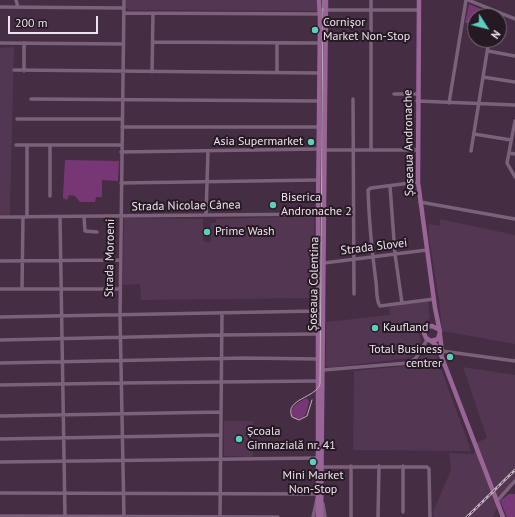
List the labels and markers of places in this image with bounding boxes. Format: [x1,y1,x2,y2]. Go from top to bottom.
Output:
place label: Cornișor Market Non-Stop [323,16,410,44]
marker: Cornișor Market Non-Stop [310,25,320,35]
place label: Asia Supermarket [214,135,303,149]
marker: Asia Supermarket [306,137,316,147]
place label: Biserica Andronache 2 [281,191,352,219]
marker: Biserica Andronache 2 [268,200,278,210]
place label: Prime Wash [215,225,275,239]
marker: Prime Wash [202,227,212,237]
place label: Kaufland [383,321,428,335]
marker: Kaufland [370,323,380,333]
place label: Total Business centrer [369,343,442,371]
marker: Total Business centrer [445,352,455,362]
place label: Școala Gimnazială nr. 41 [247,425,336,453]
marker: Școala Gimnazială nr. 41 [234,434,244,444]
marker: Mini Market Non-Stop [308,457,318,467]
place label: Mini Market Non-Stop [283,469,343,497]

